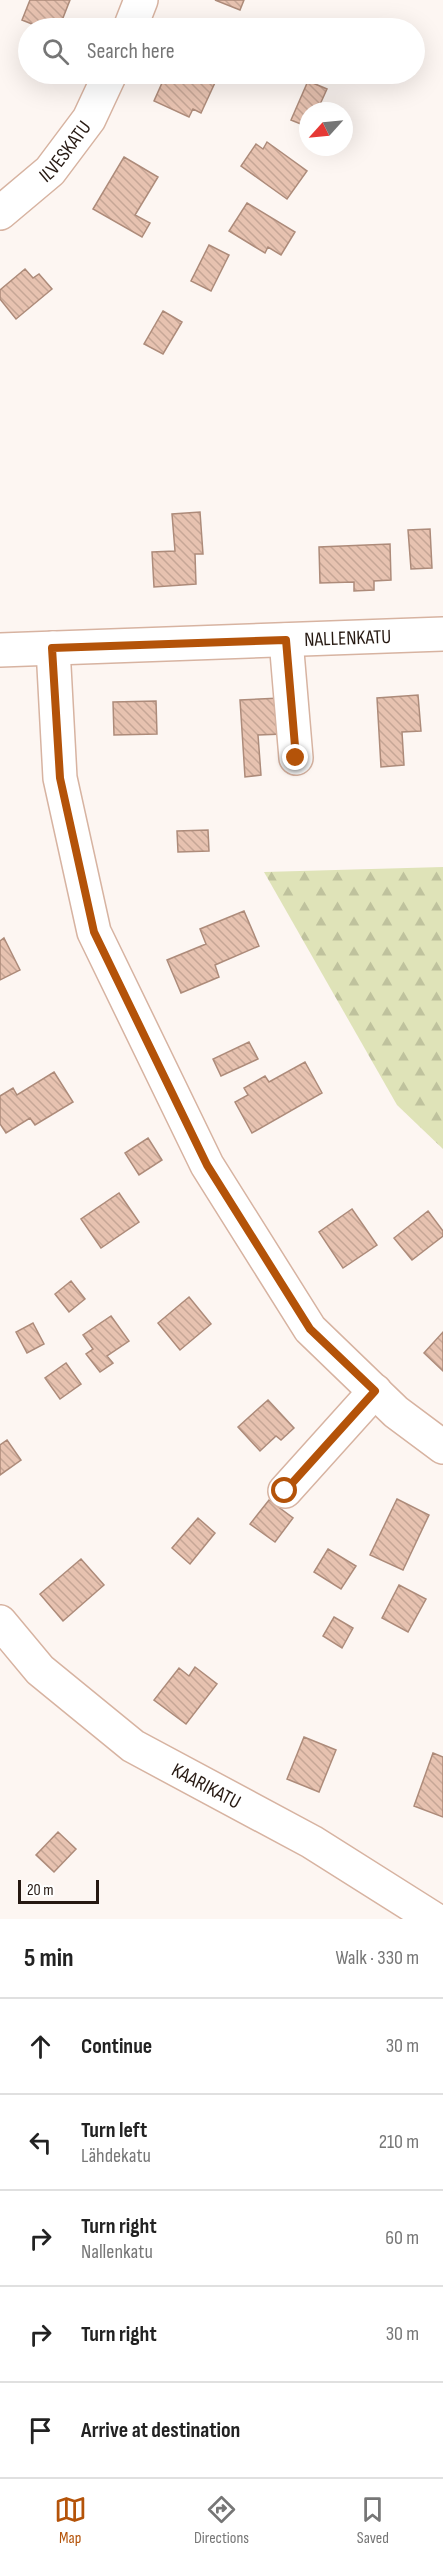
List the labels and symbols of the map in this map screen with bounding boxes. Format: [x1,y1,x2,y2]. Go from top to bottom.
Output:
north arrow [299,102,353,156]
street label: ILVESKATU [35,116,97,188]
street label: NALLENKATU [304,625,392,652]
route end [282,744,308,770]
route start [271,1477,297,1503]
street label: KAARIKATU [167,1758,245,1815]
scale bar [18,1877,99,1904]

